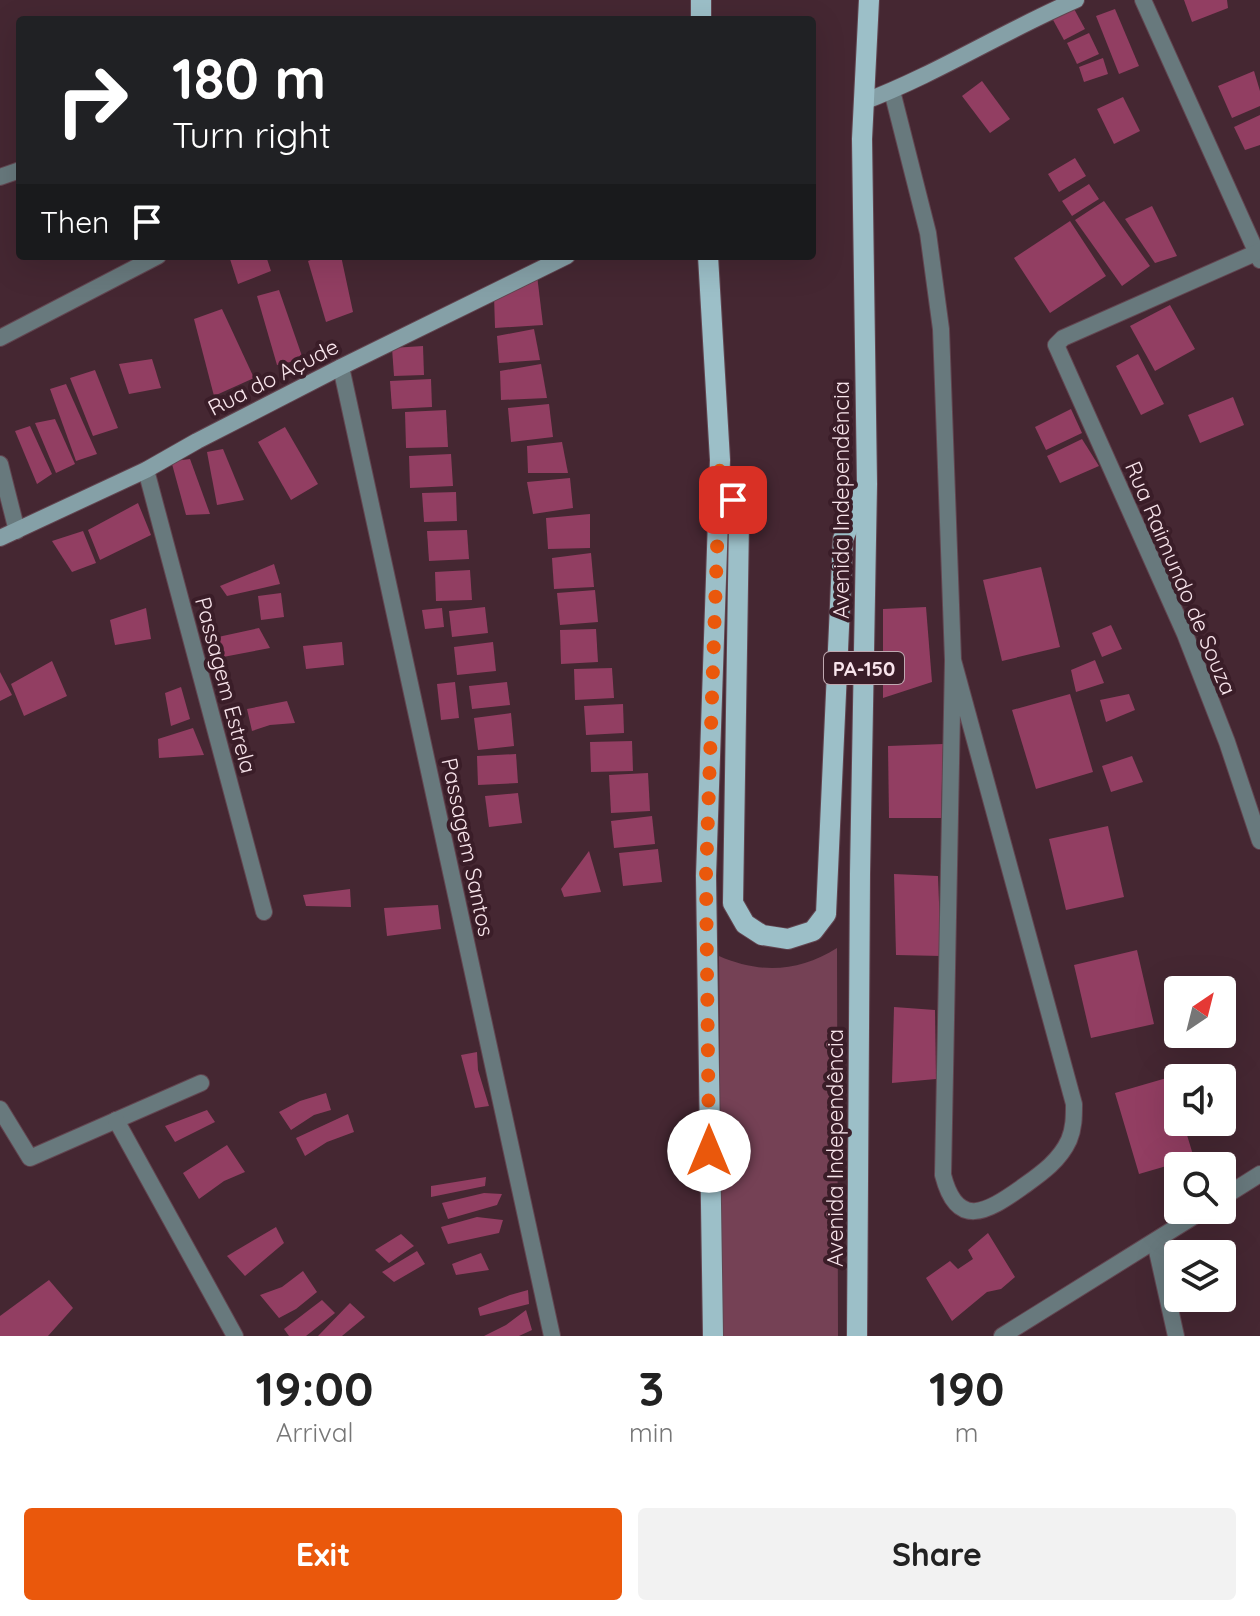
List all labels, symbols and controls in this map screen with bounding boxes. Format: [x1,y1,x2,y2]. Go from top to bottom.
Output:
text: 180 m [172,43,326,113]
icon: right [40,48,144,152]
text: Turn right [172,112,331,157]
icon: arrive [125,200,169,244]
text: Then [40,203,109,241]
street label: Rua do Açude [203,332,343,422]
street label: Avenida Independência [827,381,855,619]
street label: Rua Raimundo de Souza [1119,457,1243,699]
pin [699,466,767,534]
icon: arrive [711,478,755,522]
street label: Passagem Estrela [189,594,263,776]
road number: PA-150 [824,652,904,684]
street label: Passagem Santos [435,755,501,939]
north arrow [1164,976,1236,1048]
map controls [1164,976,1236,1312]
street label: Avenida Independência [821,1029,849,1267]
button: sound [1164,1064,1236,1136]
position arrow [667,1109,751,1193]
button: search [1164,1152,1236,1224]
button: layers [1164,1240,1236,1312]
text: 19:00 [256,1358,374,1418]
text: 3 [638,1358,664,1418]
text: 190 [929,1358,1004,1418]
text: Arrival [276,1416,353,1449]
text: min [629,1416,673,1449]
text: m [955,1416,979,1449]
button: Exit [24,1508,622,1600]
button: Share [638,1508,1236,1600]

